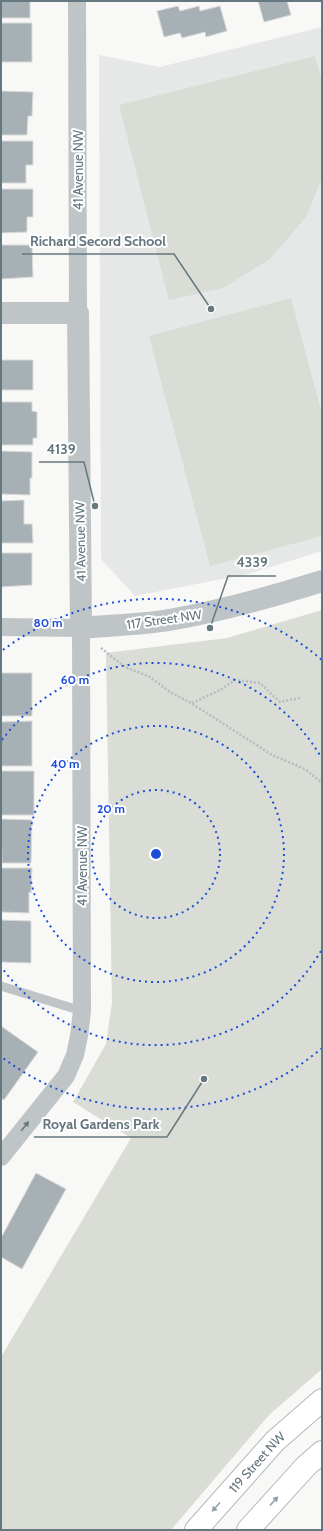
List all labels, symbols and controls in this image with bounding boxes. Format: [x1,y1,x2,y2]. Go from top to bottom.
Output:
street label: 41 Avenue NW [70,129,86,210]
callout: Richard Secord School [22,228,174,254]
text: Richard Secord School [30,232,166,250]
callout: 4139 [39,436,84,462]
text: 4139 [46,440,76,458]
street label: 41 Avenue NW [71,501,89,582]
callout: 4339 [228,550,276,576]
text: 4339 [236,553,268,571]
street label: 117 Street NW [125,606,203,632]
text: 80 m [34,615,62,630]
text: 60 m [61,672,89,687]
text: 40 m [50,756,80,771]
text: 20 m [97,801,125,816]
street label: 41 Avenue NW [74,825,90,906]
centre of rings [149,847,163,861]
callout: Royal Gardens Park [34,1111,167,1137]
text: Royal Gardens Park [43,1115,160,1133]
one-way arrow [21,1121,30,1132]
street label: 119 Street NW [225,1428,289,1496]
one-way arrow [270,1496,279,1506]
one-way arrow [212,1502,221,1512]

